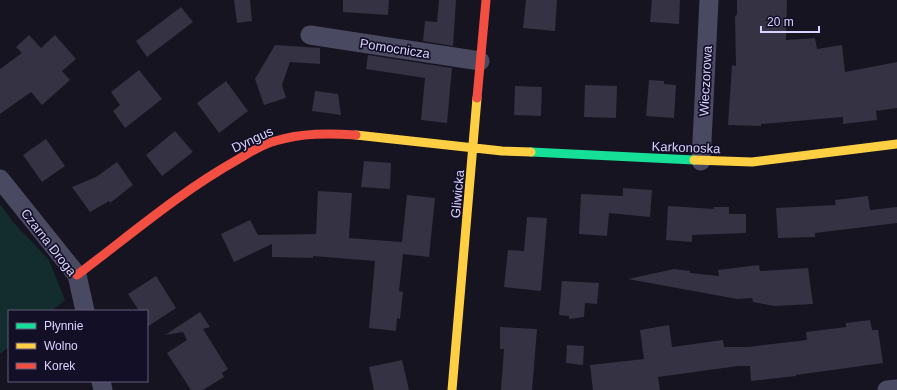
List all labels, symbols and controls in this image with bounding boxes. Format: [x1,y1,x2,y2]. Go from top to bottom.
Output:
scale bar [761,8,819,34]
text: 20 m [767,15,794,29]
street label: Pomocnicza [359,36,432,62]
street label: Wieczorowa [696,45,715,117]
street label: Dyngus [229,123,276,156]
street label: Karkonoska [651,139,721,156]
street label: Gliwicka [448,169,467,219]
street label: Czarna Droga [18,206,80,279]
legend [8,310,148,382]
text: Płynnie [44,319,84,333]
text: Wolno [44,339,78,353]
text: Korek [44,359,76,373]

